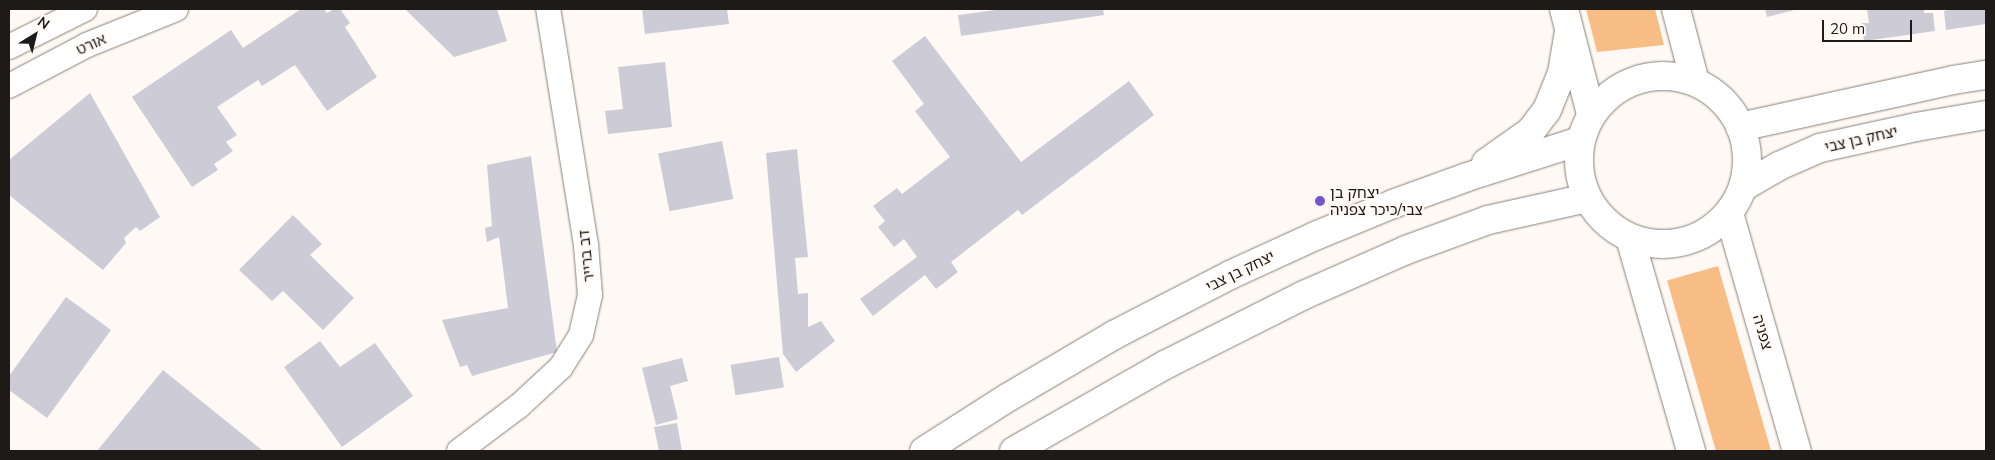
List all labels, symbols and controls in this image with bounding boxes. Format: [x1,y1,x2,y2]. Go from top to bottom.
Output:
north arrow [10,10,60,60]
scale bar [1825,10,1915,42]
text: N [34,12,53,33]
text: 20 m [1830,19,1865,38]
street label: אורט [73,29,109,59]
street label: יצחק בן צבי [1823,122,1899,156]
place label: יצחק בן צבי/כיכר צפניה [1330,183,1423,218]
marker: יצחק בן צבי/כיכר צפניה [1314,195,1326,207]
street label: דב ברייר [574,229,598,283]
street label: יצחק בן צבי [1203,247,1277,295]
street label: צפניה [1749,312,1777,352]

